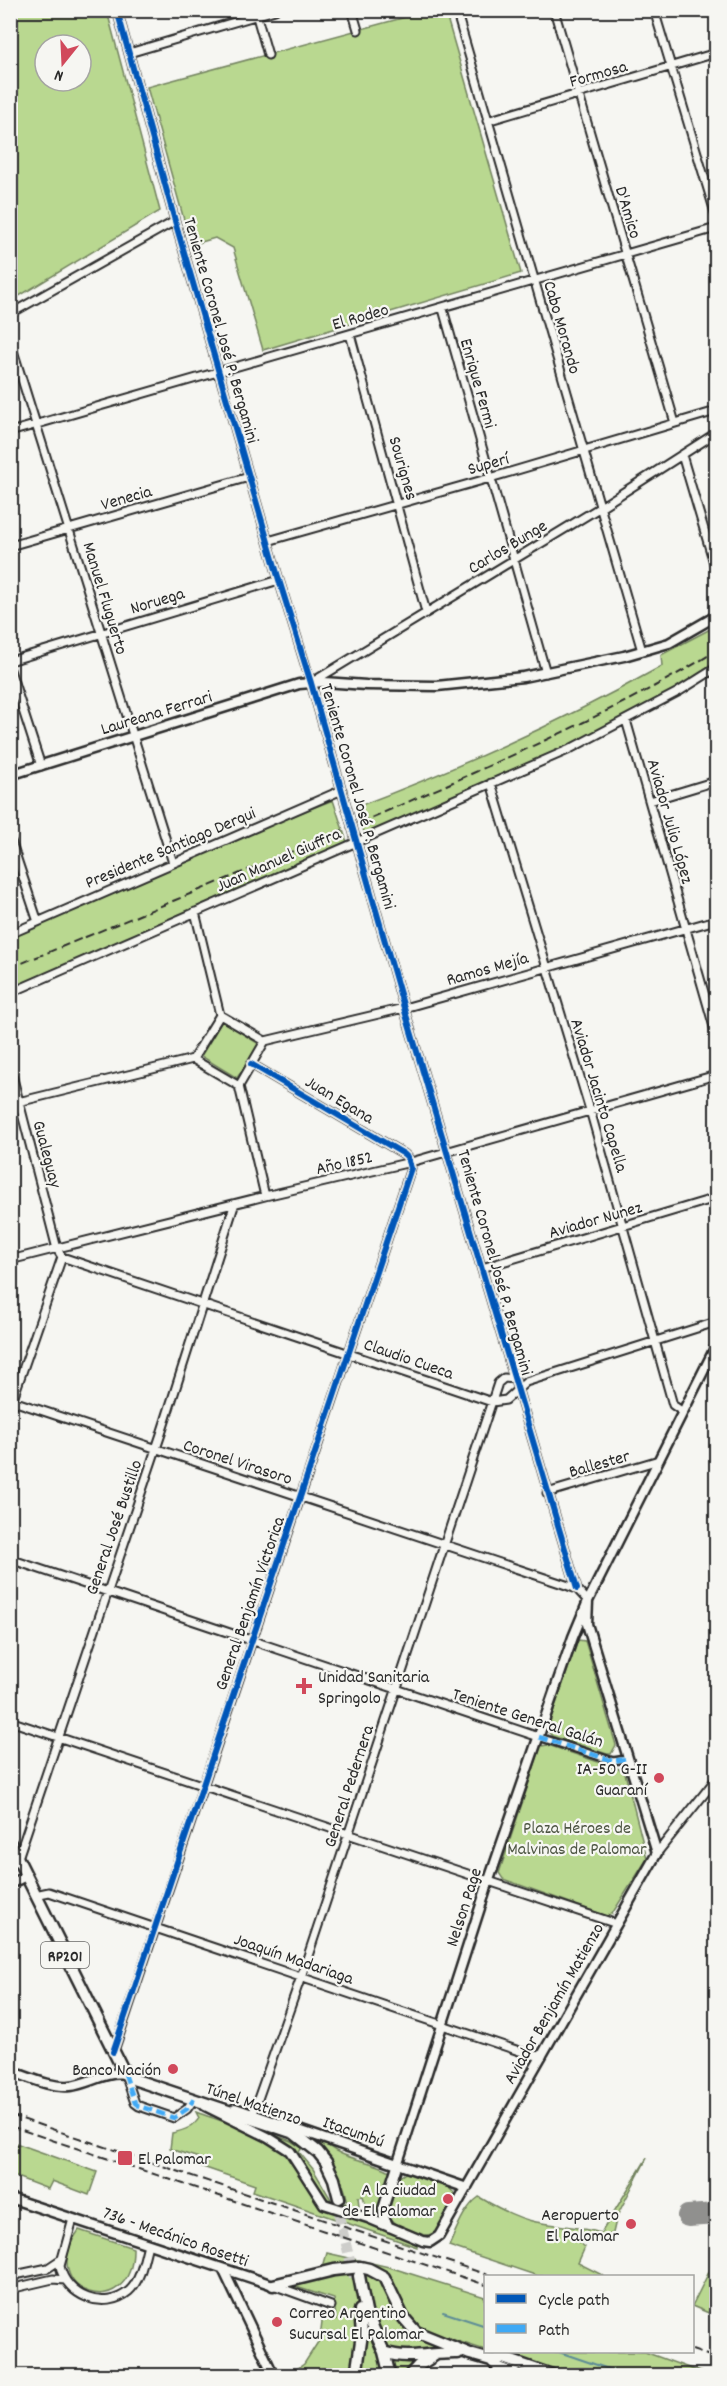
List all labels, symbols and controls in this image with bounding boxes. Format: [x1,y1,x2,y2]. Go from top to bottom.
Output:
north arrow [33,33,93,93]
street label: Formosa [567,55,631,96]
text: N [52,63,66,87]
street label: D'Amico [607,183,646,242]
street label: Teniente Coronel José P. Bergamini [175,215,264,447]
street label: Cabo Morando [535,278,586,377]
street label: El Rodeo [329,298,392,338]
street label: Enrique Fermi [452,336,501,432]
street label: Sourignes [381,434,423,504]
street label: Superí [465,447,514,483]
street label: Venecia [98,480,156,519]
street label: Carlos Bunge [464,515,553,582]
street label: Manuel Fluguerto [75,539,133,658]
street label: Noruega [127,582,188,622]
street label: Teniente Coronel José P. Bergamini [312,681,401,913]
street label: Laureana Ferrari [98,686,215,743]
street label: Aviador Julio López [639,756,698,887]
street label: Presidente Santiago Derqui [82,802,260,897]
street label: Juan Manuel Giuffra [213,822,346,900]
street label: Ramos Mejía [444,947,532,994]
street label: Aviador Jacinto Capella [562,1016,633,1176]
street label: Juan Egana [300,1071,378,1132]
street label: Gualeguay [25,1118,67,1192]
street label: Año 1852 [314,1146,375,1183]
street label: Teniente Coronel José P. Bergamini [449,1147,538,1379]
street label: Aviador Nunez [546,1196,645,1247]
street label: Claudio Cueca [360,1333,457,1388]
street label: Coronel Virasoro [179,1434,295,1493]
street label: Ballester [566,1445,633,1486]
street label: General José Bustillo [81,1457,150,1599]
street label: General Benjamín Victorica [210,1513,293,1694]
place label: Unidad Sanitaria Springolo [318,1666,430,1712]
marker: Unidad Sanitaria Springolo [295,1677,313,1695]
street label: Teniente General Galán [448,1683,606,1756]
street label: General Pedernera [319,1722,382,1851]
place label: IA-50 G-II Guaraní [577,1758,649,1804]
marker: IA-50 G-II Guaraní [652,1771,666,1785]
park label: Plaza Héroes de Malvinas de Palomar [507,1817,647,1863]
street label: Nelson Page [441,1865,490,1950]
street label: Aviador Benjamín Matienzo [499,1919,612,2089]
street label: Joaquín Madariaga [230,1928,357,1993]
road number: RP201 [41,1942,89,1968]
place label: Banco Nación [72,2059,161,2084]
marker: Banco Nación [166,2062,180,2076]
street label: Túnel Matienzo [202,2077,304,2133]
street label: Itacumbú [319,2111,387,2156]
place label: El Palomar [138,2148,211,2173]
marker: El Palomar [116,2149,134,2167]
place label: A la ciudad de El Palomar [343,2179,436,2225]
marker: A la ciudad de El Palomar [441,2192,455,2206]
street label: 736 - Mecánico Rosetti [99,2202,251,2275]
place label: Aeropuerto El Palomar [541,2204,619,2250]
marker: Aeropuerto El Palomar [624,2217,638,2231]
legend [484,2275,694,2353]
text: Cycle path [538,2289,609,2314]
place label: Correo Argentino Sucursal El Palomar [289,2302,424,2348]
marker: Correo Argentino Sucursal El Palomar [270,2315,284,2329]
text: Path [538,2319,570,2344]

